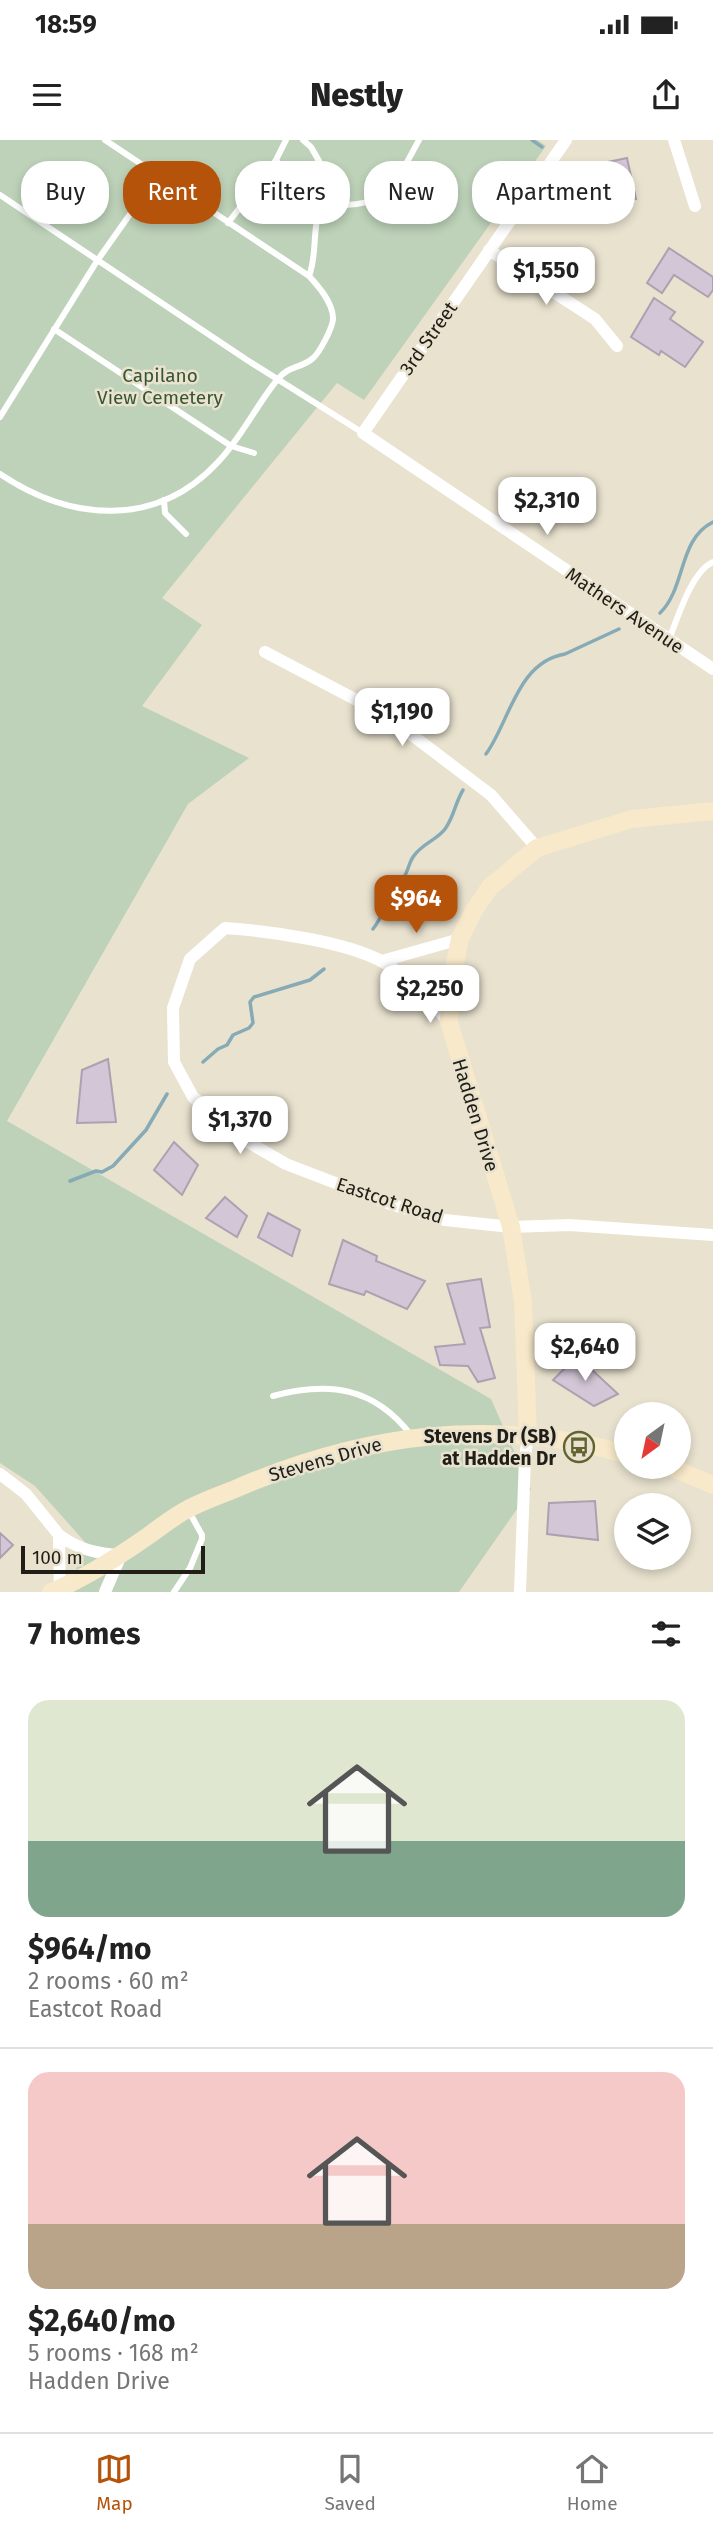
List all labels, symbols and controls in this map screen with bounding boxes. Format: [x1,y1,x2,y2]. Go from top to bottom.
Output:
text: 18:59 [35,9,97,40]
icon: menu [28,76,66,114]
text: Nestly [310,76,403,114]
icon: share [647,76,685,114]
chip: Buy [21,161,109,224]
chip: Rent [123,161,221,224]
chip: Filters [235,161,350,224]
chip: New [364,161,458,224]
chip: Apartment [472,161,635,224]
pin: $1,550 [489,248,603,307]
text: $1,550 [513,256,579,284]
street label: 3rd Street [395,297,462,379]
park label: Capilano View Cemetery [97,364,224,409]
pin: $2,310 [490,478,604,537]
text: $2,310 [514,486,580,514]
street label: Mathers Avenue [561,562,688,658]
pin: $1,190 [345,688,459,748]
text: $1,190 [371,697,433,725]
pin: $964 [375,876,457,935]
text: $964 [390,884,442,912]
pin: $2,250 [373,966,487,1025]
text: $2,250 [396,974,464,1002]
street label: Hadden Drive [447,1056,504,1174]
pin: $1,370 [183,1096,297,1156]
text: $1,370 [208,1105,272,1133]
street label: Eastcot Road [333,1172,446,1229]
pin: $2,640 [528,1324,642,1383]
text: $2,640 [550,1332,620,1360]
north arrow [614,1402,691,1479]
map controls [614,1402,691,1570]
place label: Stevens Dr (SB) at Hadden Dr [424,1425,556,1470]
bus stop icon: Stevens Dr (SB) at Hadden Dr [562,1430,596,1464]
street label: Stevens Drive [266,1432,384,1487]
button: layers [614,1493,691,1570]
scale bar [21,1543,205,1575]
text: 100 m [32,1546,83,1569]
icon: filters [647,1615,685,1653]
text: 7 homes [28,1616,140,1652]
icon: home [294,1746,420,1872]
text: $964/mo [28,1931,152,1967]
text: 2 rooms · 60 m² [28,1967,189,1995]
text: Eastcot Road [28,1995,162,2023]
icon: home [294,2118,420,2244]
text: $2,640/mo [28,2303,176,2339]
text: 5 rooms · 168 m² [28,2339,199,2367]
text: Hadden Drive [28,2367,170,2395]
tab: Map [95,2450,133,2515]
tab: Saved [324,2450,376,2515]
tab: Home [567,2450,617,2515]

